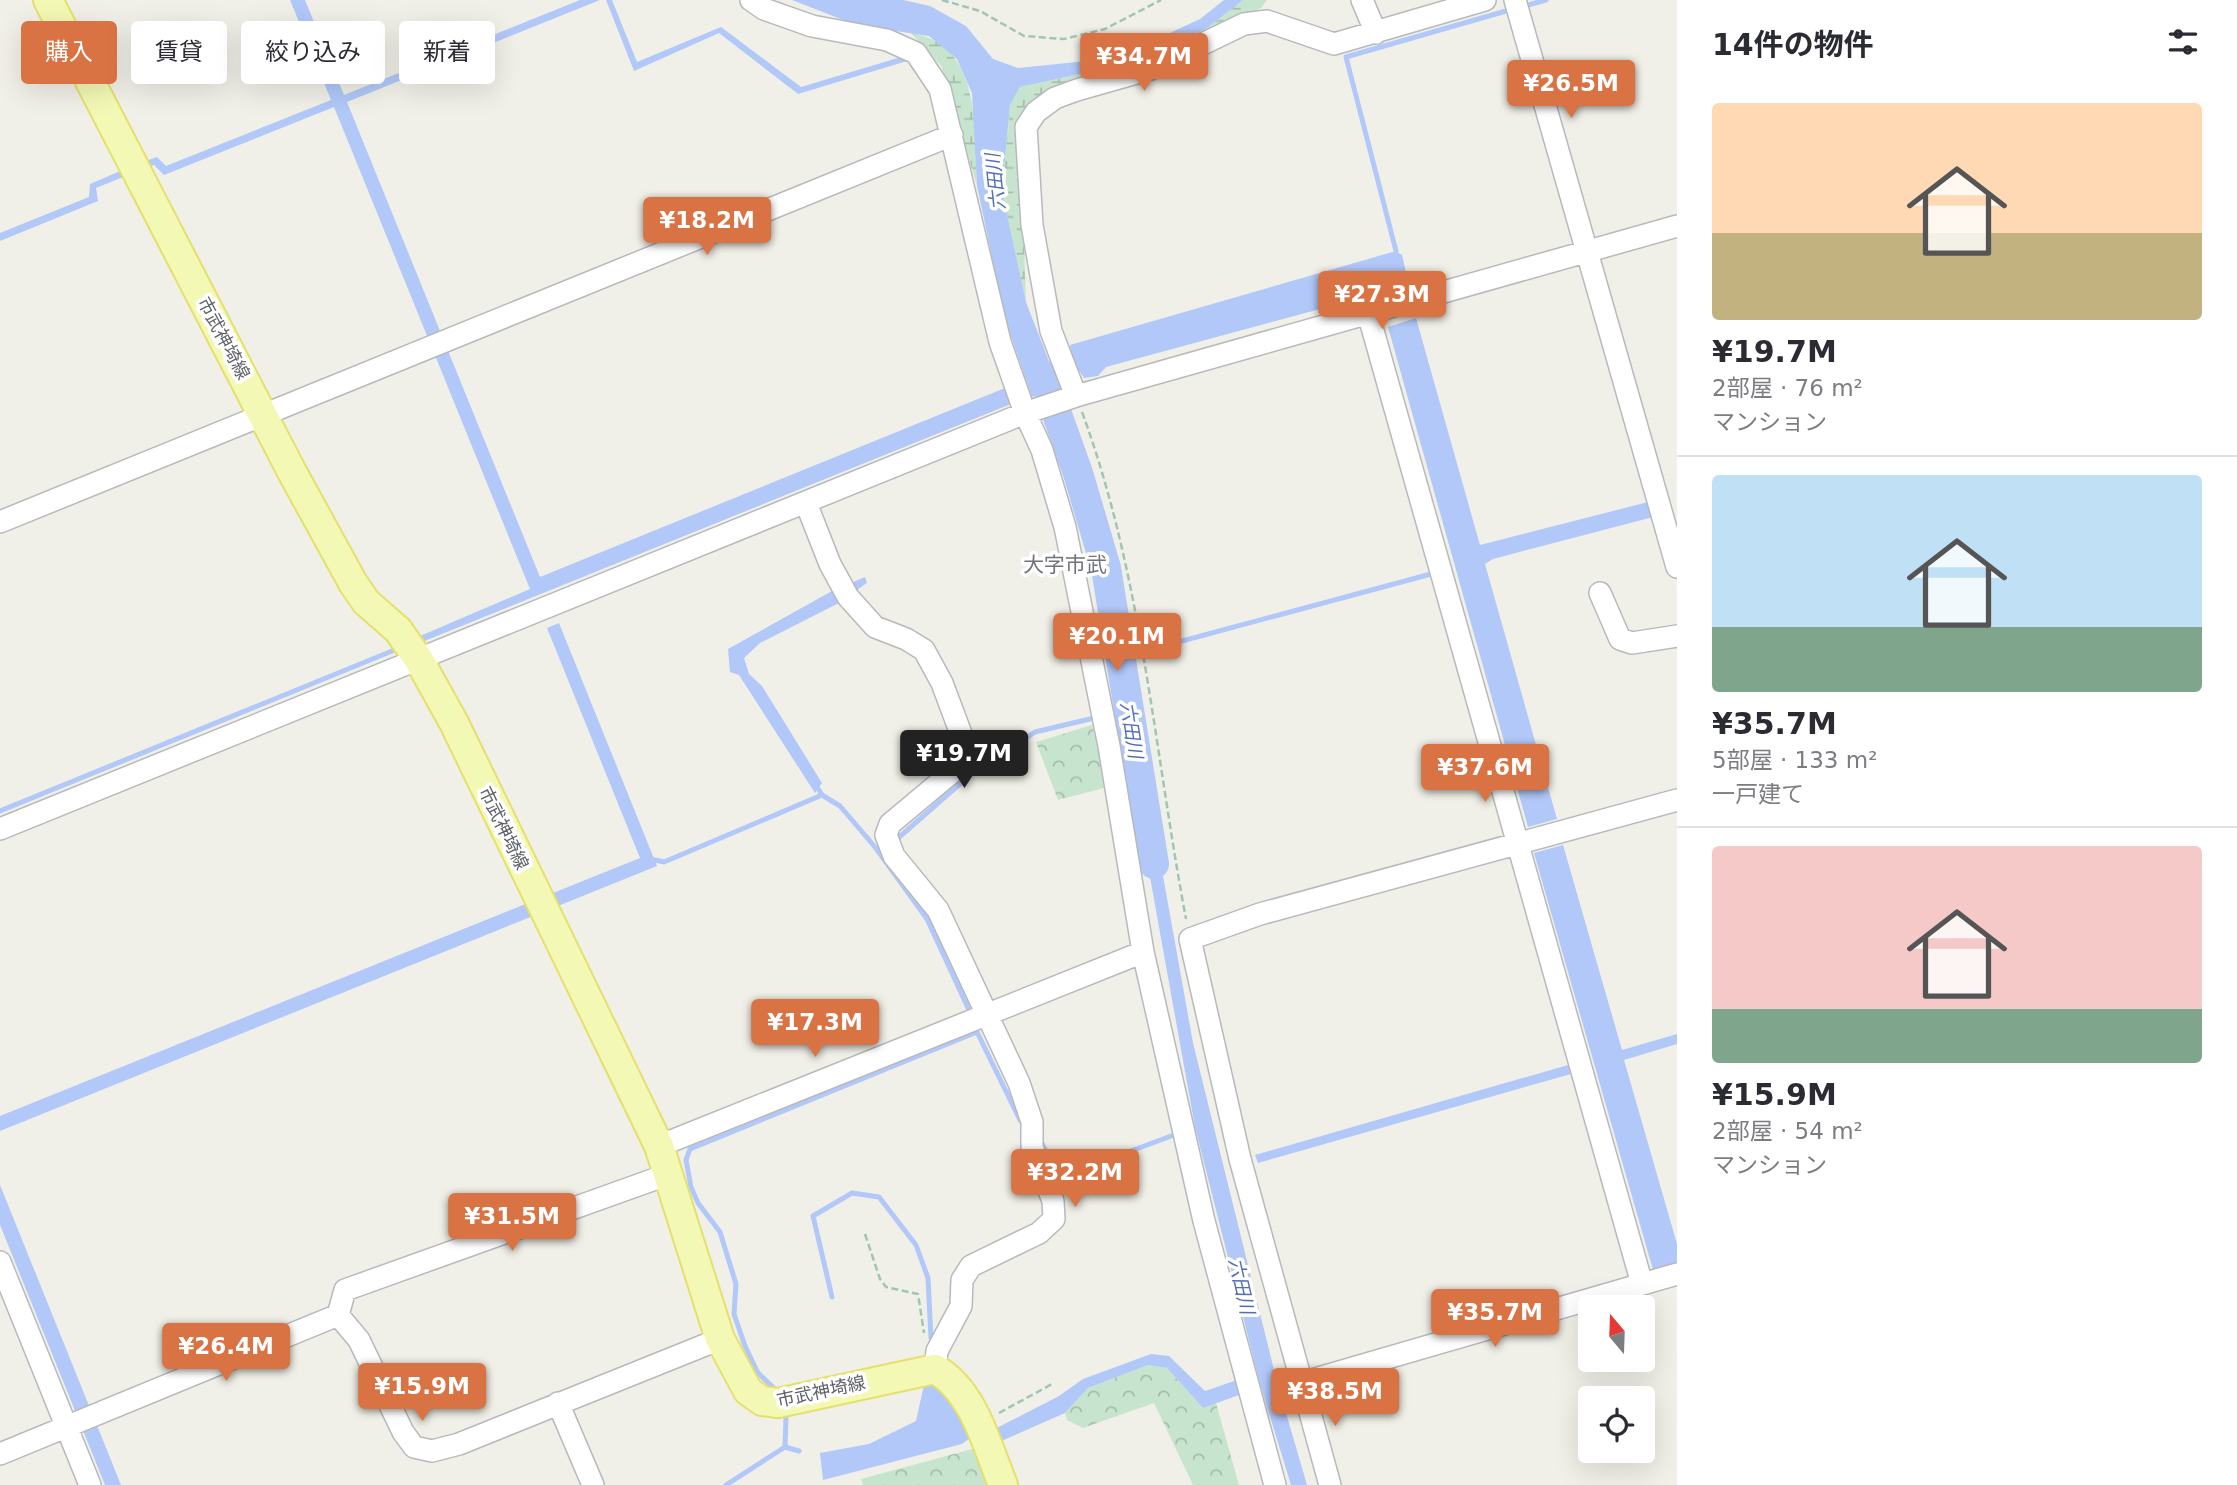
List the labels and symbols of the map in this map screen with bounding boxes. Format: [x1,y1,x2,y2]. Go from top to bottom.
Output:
pin: ¥34.7M [1087,34,1201,93]
pin: ¥26.5M [1514,60,1628,120]
water label: 六田川 [981,151,1009,212]
pin: ¥18.2M [650,198,764,257]
pin: ¥27.3M [1325,272,1439,331]
street label: 市武神埼線 [194,293,254,383]
district label: 大字市武 [1023,553,1107,577]
pin: ¥20.1M [1060,614,1174,673]
water label: 六田川 [1117,700,1148,762]
pin: ¥19.7M [907,730,1021,790]
pin: ¥37.6M [1428,744,1542,804]
street label: 市武神埼線 [475,783,533,873]
pin: ¥17.3M [758,1000,872,1059]
pin: ¥32.2M [1018,1150,1132,1209]
pin: ¥31.5M [455,1194,569,1253]
water label: 六田川 [1225,1256,1260,1318]
pin: ¥35.7M [1438,1290,1552,1349]
north arrow [1578,1295,1656,1372]
pin: ¥26.4M [169,1324,283,1383]
pin: ¥15.9M [365,1364,479,1423]
pin: ¥38.5M [1278,1368,1392,1428]
street label: 市武神埼線 [775,1371,867,1411]

